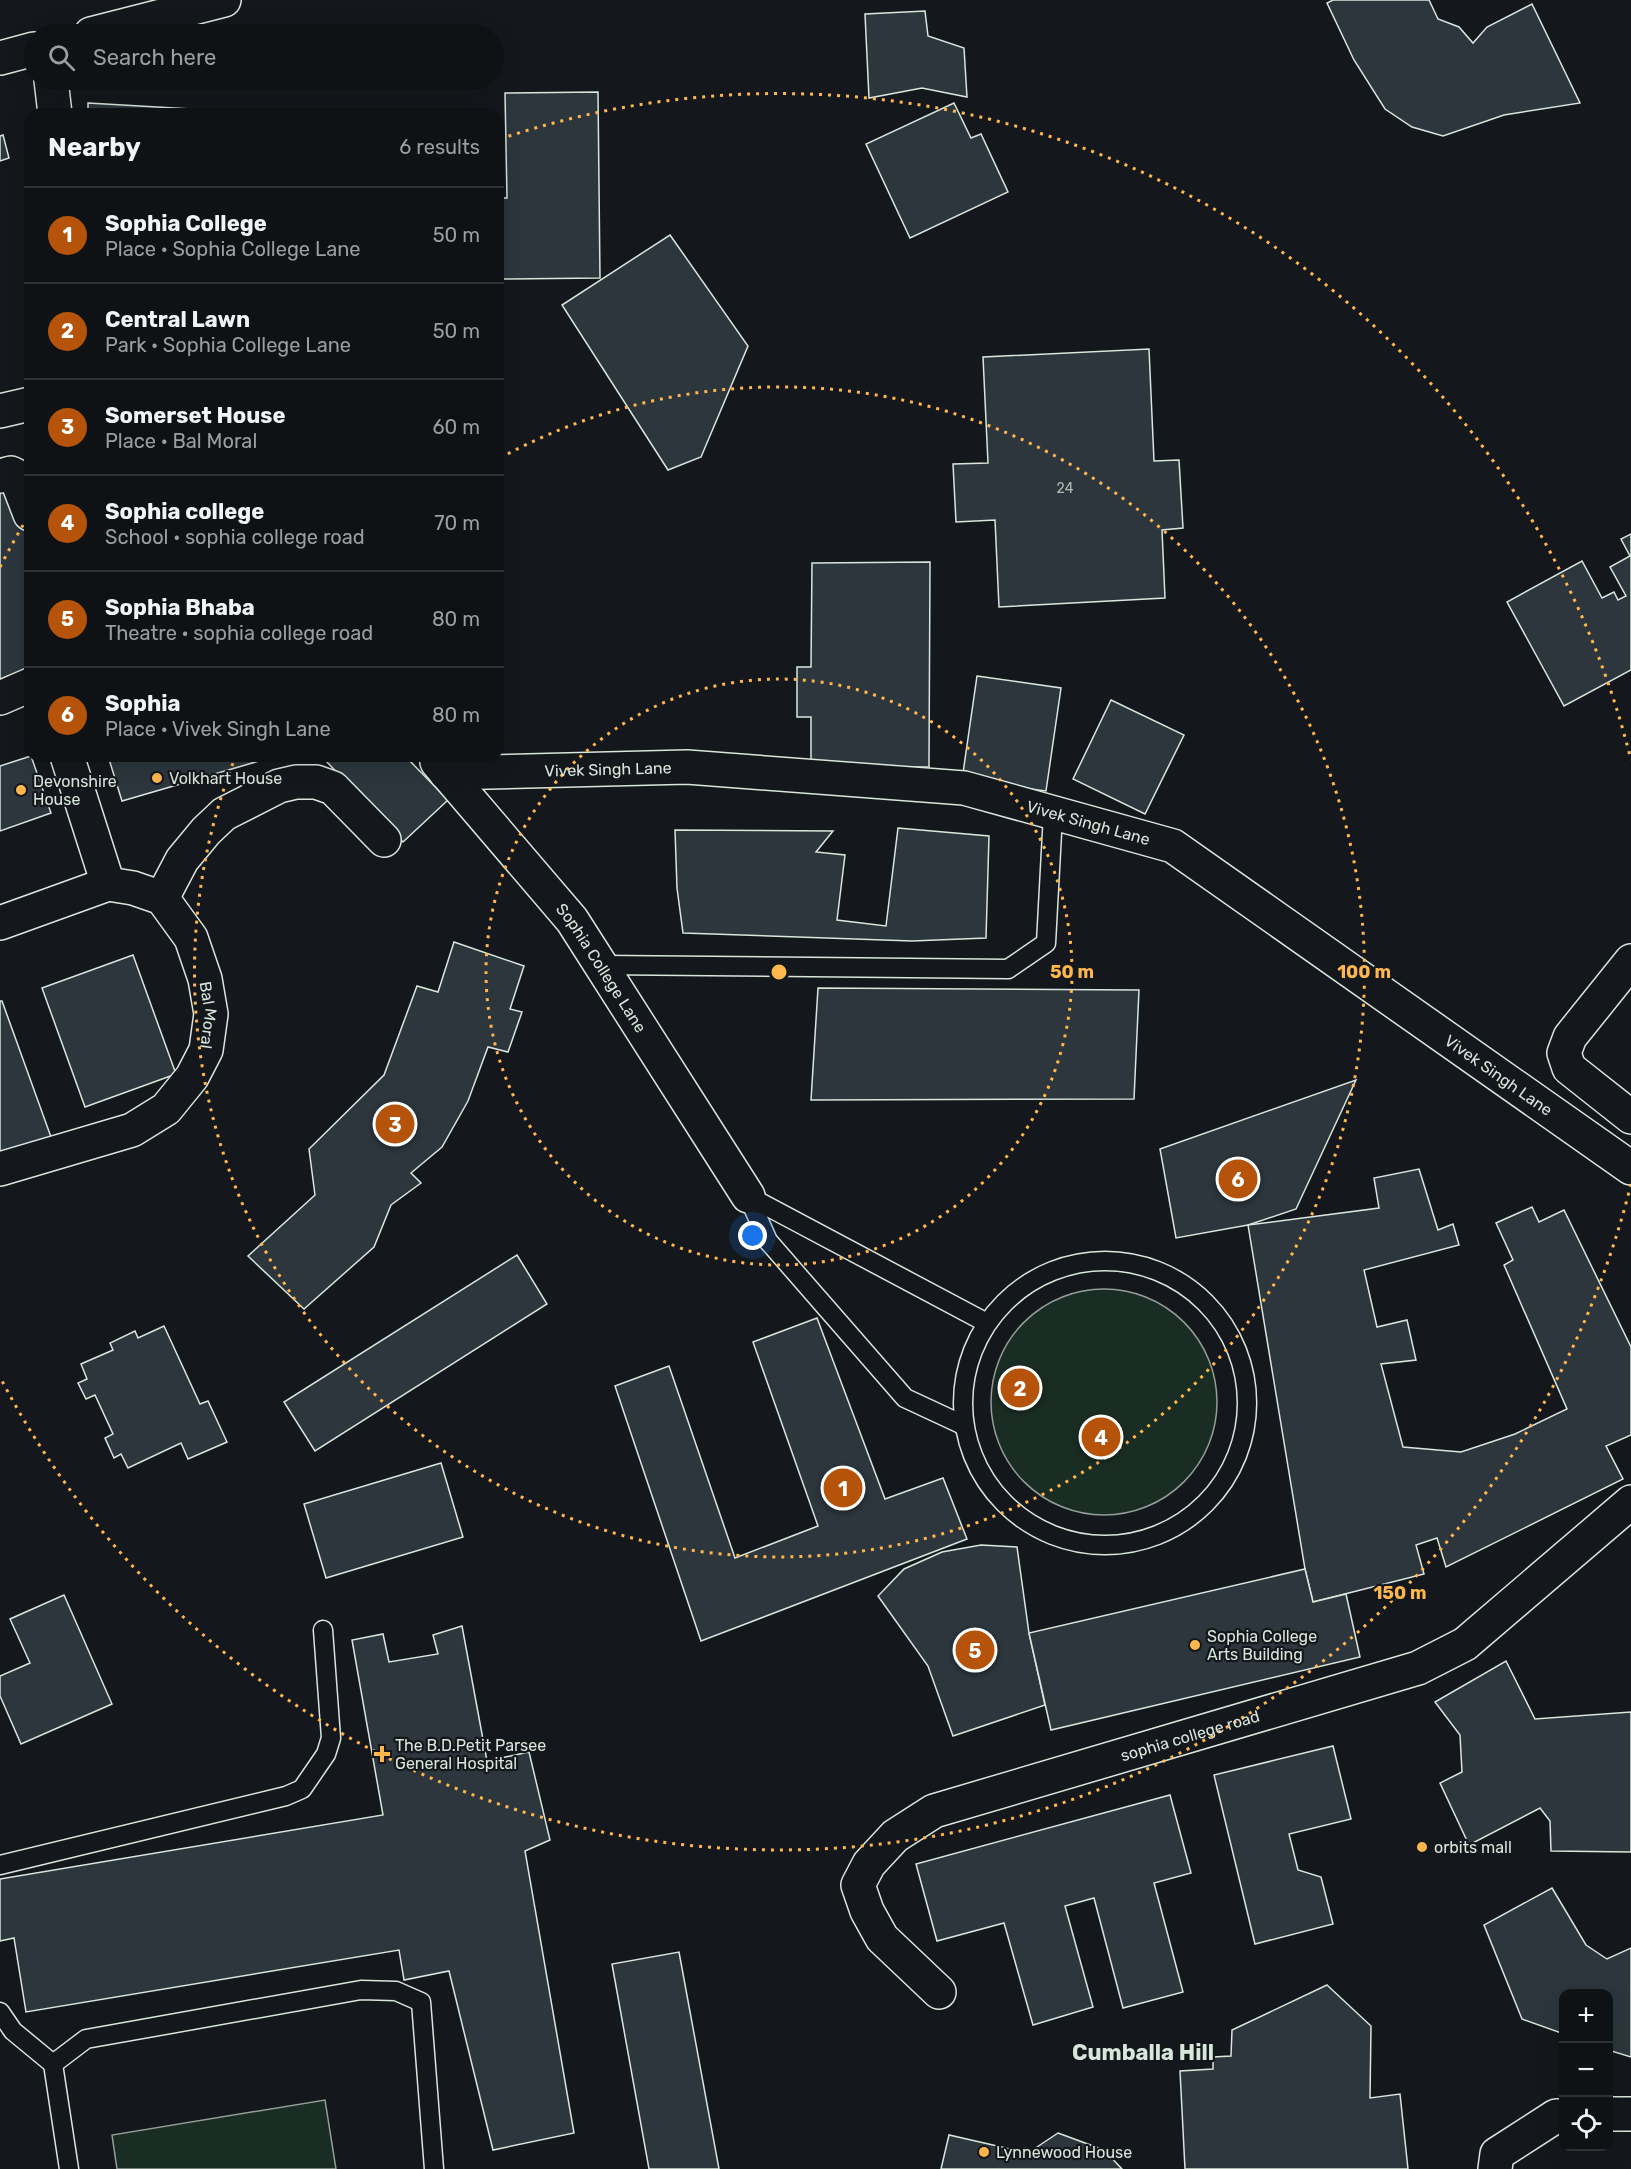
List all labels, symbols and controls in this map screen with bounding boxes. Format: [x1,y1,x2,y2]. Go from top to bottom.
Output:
search box [24,24,504,90]
icon: search [45,41,78,74]
text: Search here [93,44,216,71]
text: Nearby [48,132,141,163]
text: 6 results [399,135,480,159]
text: Sophia College [105,210,267,237]
text: 1 [63,223,72,247]
text: 50 m [433,223,480,247]
text: Place · Sophia College Lane [105,237,361,261]
text: Central Lawn [105,306,250,333]
text: 2 [61,319,74,343]
text: 50 m [433,319,480,343]
text: Park · Sophia College Lane [105,333,351,357]
text: Somerset House [105,402,286,429]
text: 3 [61,415,74,439]
text: 60 m [433,415,480,439]
text: Place · Bal Moral [105,429,257,453]
house number: 24 [1057,480,1074,497]
text: Sophia college [105,498,264,525]
text: 4 [61,511,74,535]
text: 70 m [434,511,480,535]
text: School · sophia college road [105,525,365,549]
text: Sophia Bhaba [105,594,255,621]
text: 5 [61,607,74,631]
text: 80 m [432,607,480,631]
text: Theatre · sophia college road [105,621,373,645]
text: Sophia [105,690,180,717]
text: 6 [61,703,74,727]
text: 80 m [432,703,480,727]
text: Place · Vivek Singh Lane [105,717,331,741]
street label: Vivek Singh Lane [544,758,672,781]
place label: Volkhart House [169,769,282,788]
marker: Volkhart House [150,771,164,785]
place label: Devonshire House [33,772,117,809]
marker: Devonshire House [14,783,28,797]
street label: Vivek Singh Lane [1024,797,1152,849]
street label: Sophia College Lane [552,900,650,1036]
text: 50 m [1050,961,1094,983]
text: 100 m [1337,961,1391,983]
centre of rings [769,962,789,982]
street label: Bal Moral [196,980,221,1050]
street label: Vivek Singh Lane [1441,1031,1556,1120]
pin: 3 [376,1102,414,1146]
pin: 6 [1218,1156,1258,1202]
your location [738,1221,767,1250]
pin: 2 [1000,1366,1040,1410]
pin: 4 [1082,1414,1120,1460]
pin: 1 [824,1466,862,1510]
text: 150 m [1373,1582,1427,1604]
place label: Sophia College Arts Building [1207,1627,1317,1664]
pin: 5 [956,1628,994,1672]
marker: Sophia College Arts Building [1188,1638,1202,1652]
street label: sophia college road [1118,1706,1262,1765]
place label: The B.D.Petit Parsee General Hospital [395,1736,546,1773]
marker: The B.D.Petit Parsee General Hospital [373,1745,391,1763]
place label: orbits mall [1434,1838,1512,1857]
marker: orbits mall [1415,1840,1429,1854]
map controls [1559,1989,1613,2151]
button: + [1559,1989,1613,2043]
district label: Cumballa Hill [1072,2039,1214,2066]
button: − [1559,2043,1613,2097]
button: locate [1559,2097,1613,2151]
place label: Lynnewood House [996,2143,1132,2162]
marker: Lynnewood House [977,2145,991,2159]

